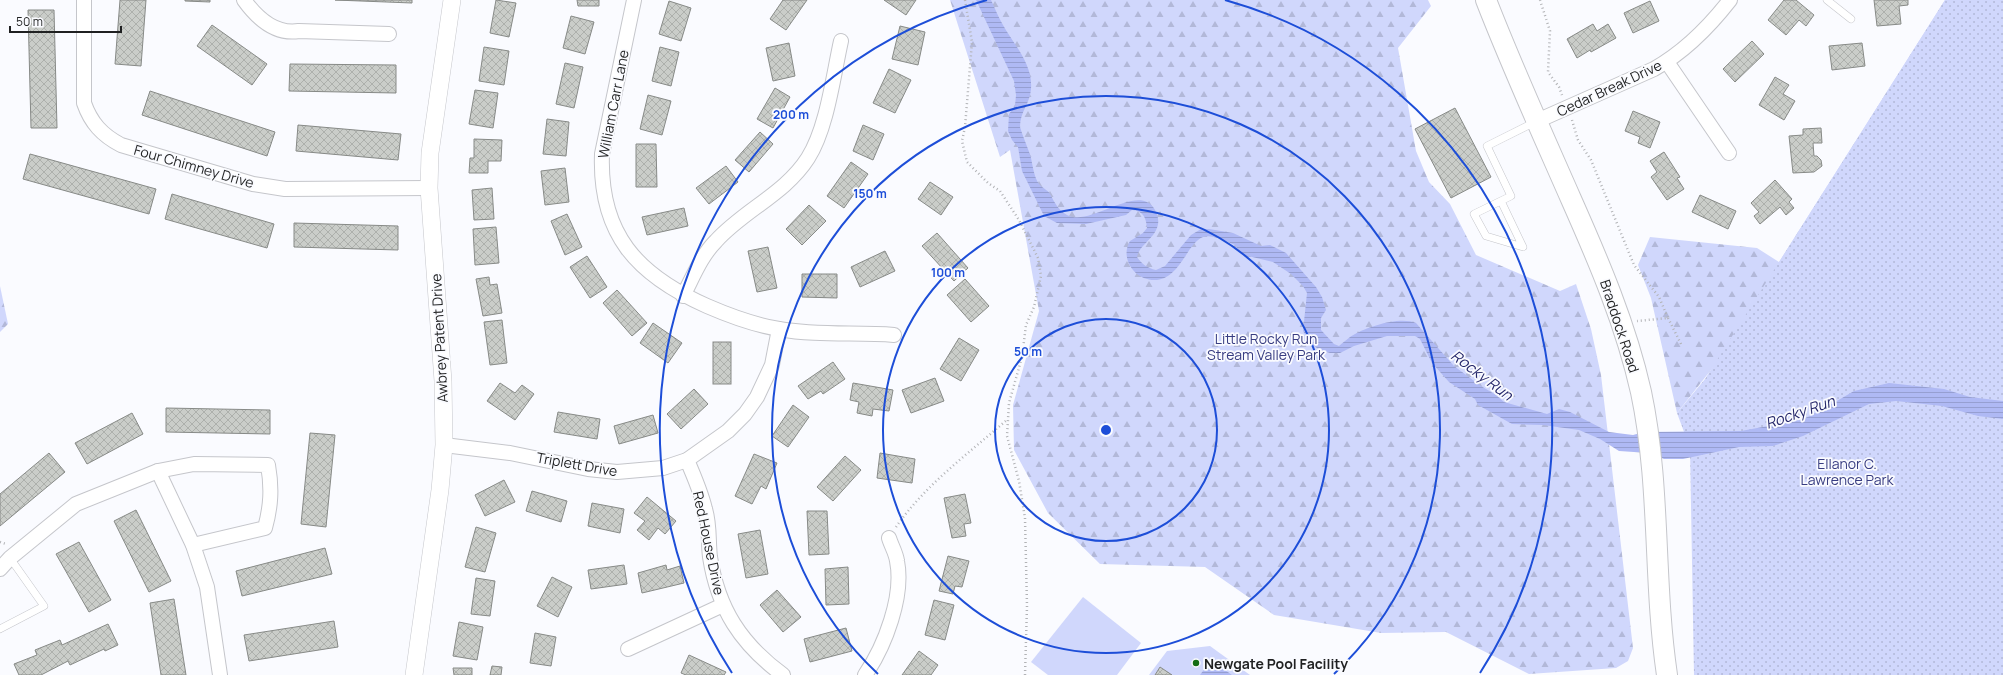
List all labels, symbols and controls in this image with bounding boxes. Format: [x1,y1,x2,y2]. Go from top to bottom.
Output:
scale bar [10,8,121,34]
text: 50 m [16,13,43,30]
street label: William Carr Lane [593,48,633,160]
street label: Cedar Break Drive [1553,55,1665,121]
text: 200 m [773,106,809,123]
street label: Four Chimney Drive [132,140,256,192]
text: 150 m [853,185,887,202]
text: 100 m [931,264,965,281]
street label: Awbrey Patent Drive [426,273,452,403]
street label: Braddock Road [1596,277,1644,375]
park label: Little Rocky Run Stream Valley Park [1207,329,1326,364]
text: 50 m [1014,343,1042,360]
water label: Rocky Run [1447,345,1518,406]
water label: Rocky Run [1762,390,1839,434]
centre of rings [1099,423,1113,437]
street label: Triplett Drive [535,448,619,480]
park label: Ellanor C. Lawrence Park [1801,454,1895,489]
street label: Red House Drive [689,489,729,597]
place label: Newgate Pool Facility [1204,654,1348,673]
marker: Newgate Pool Facility [1191,658,1201,668]

